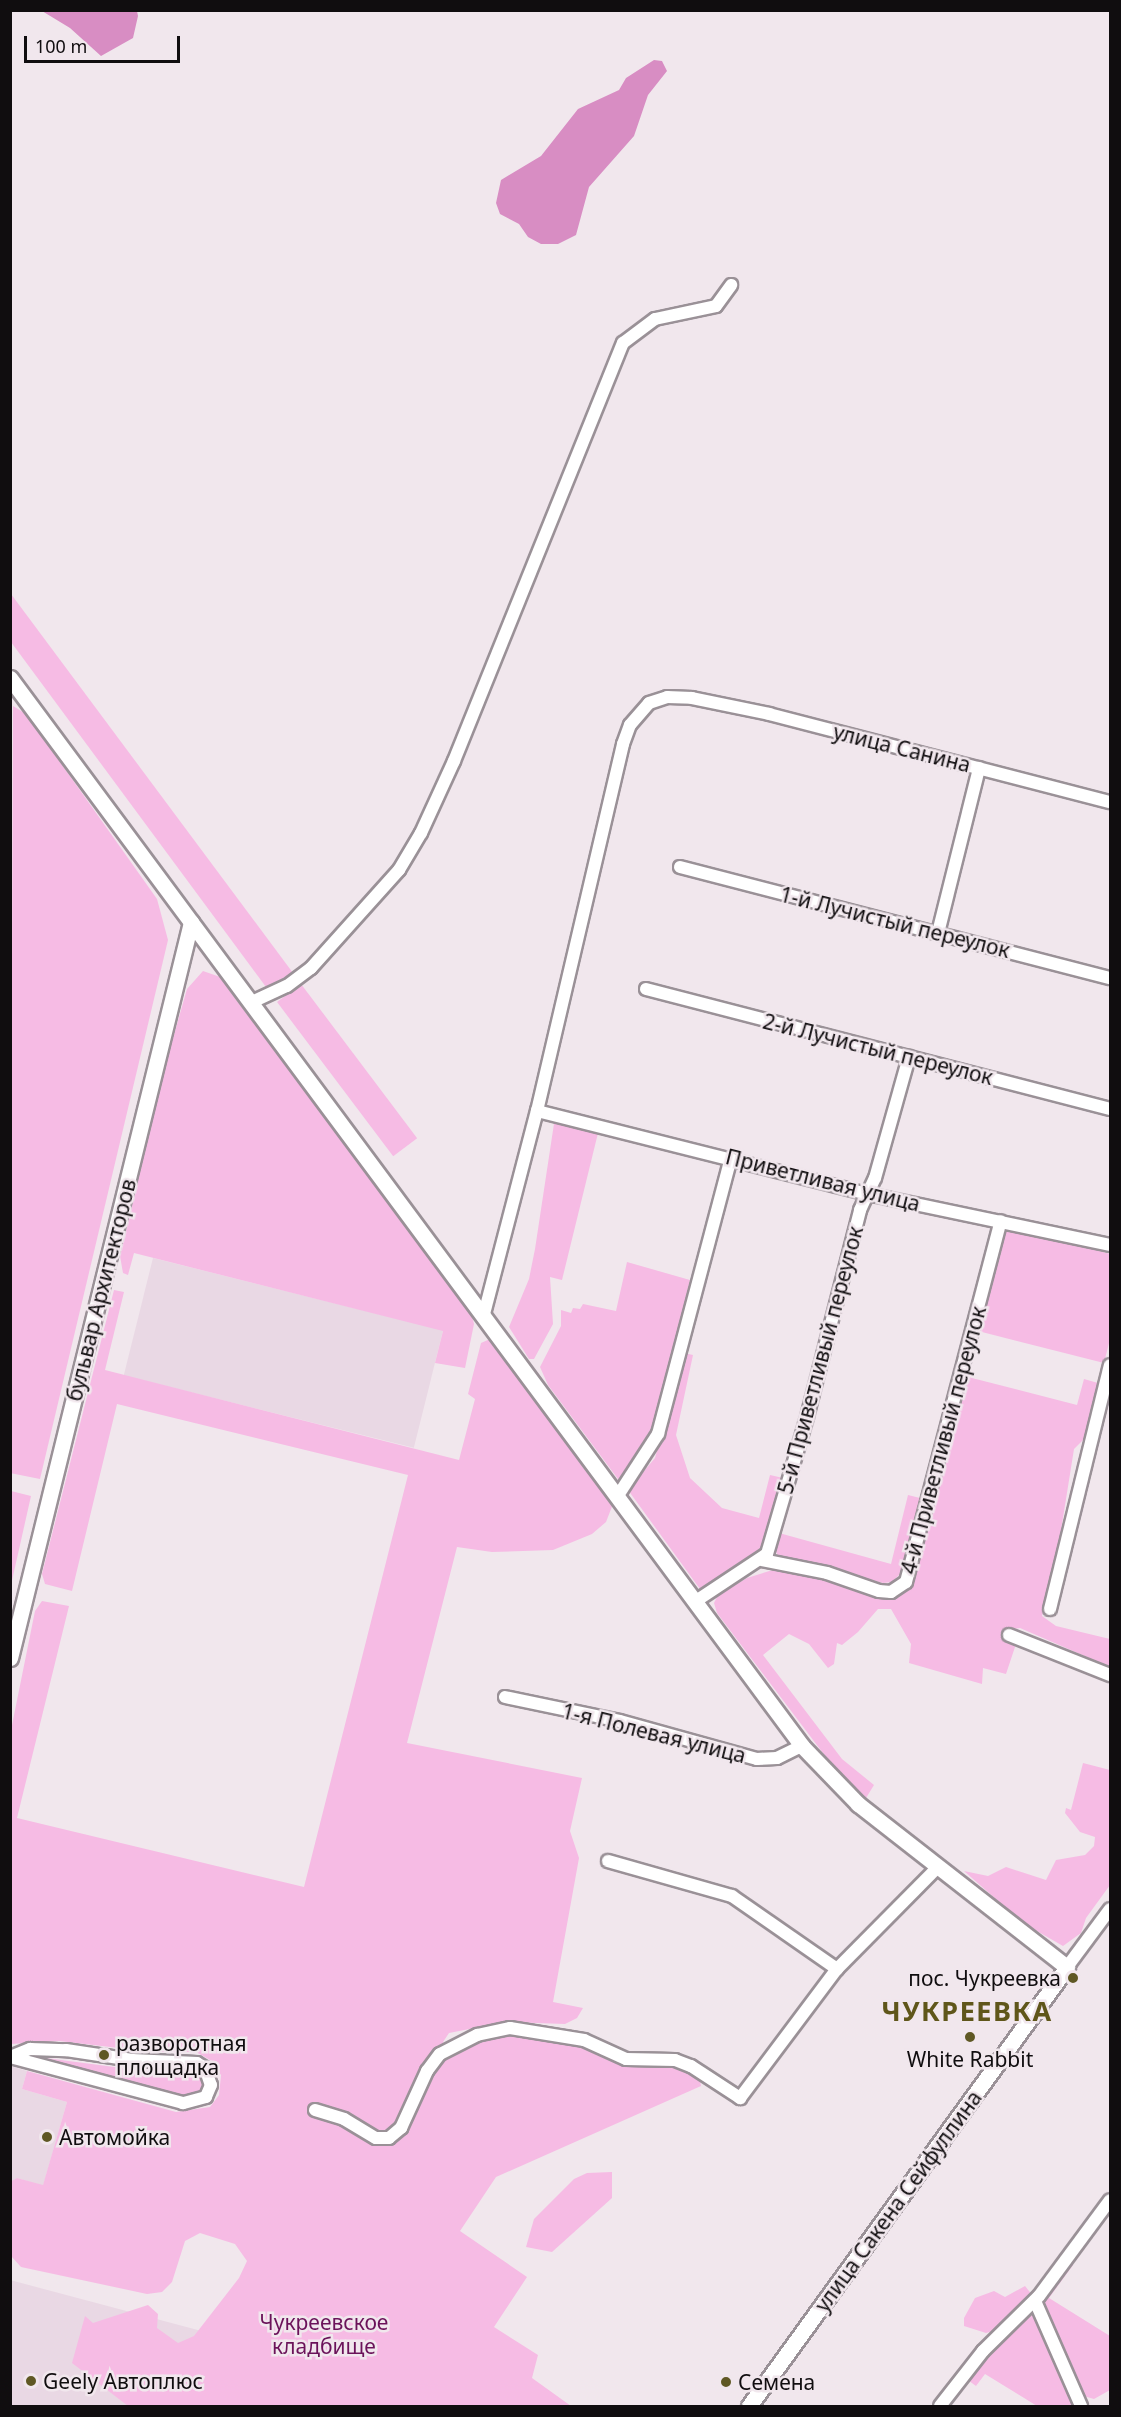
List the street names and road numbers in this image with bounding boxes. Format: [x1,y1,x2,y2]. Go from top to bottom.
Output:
street label: улица Санина [831,719,973,777]
street label: 1-й Лучистый переулок [777,881,1013,963]
street label: 2-й Лучистый переулок [760,1008,996,1090]
street label: Приветливая улица [723,1144,923,1216]
street label: бульвар Архитекторов [61,1176,141,1404]
street label: 5-й Приветливый переулок [772,1223,868,1497]
street label: 4-й Приветливый переулок [895,1303,991,1577]
street label: 1-я Полевая улица [559,1698,749,1768]
street label: улица Сакена Сейфуллина [809,2085,987,2317]

